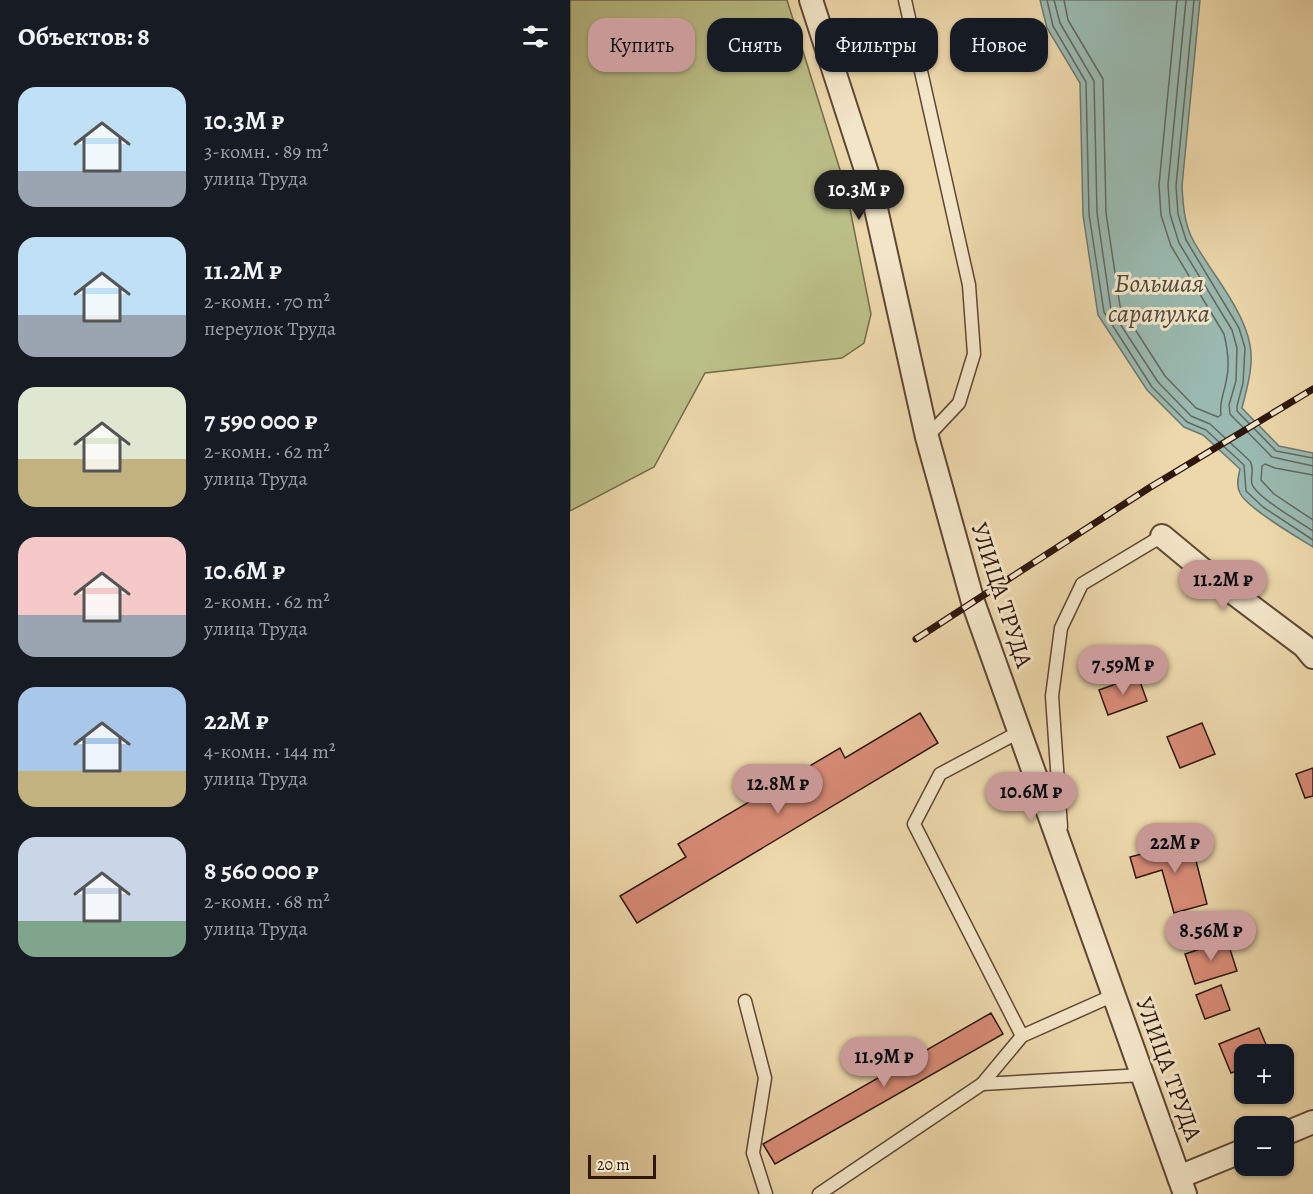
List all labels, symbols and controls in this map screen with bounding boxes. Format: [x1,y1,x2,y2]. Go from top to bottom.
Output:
chip: Купить [588,18,695,72]
chip: Снять [707,18,803,72]
chip: Фильтры [815,18,938,72]
chip: Новое [950,18,1048,72]
text: Объектов: 8 [18,19,150,54]
icon: filters [519,20,552,53]
text: 10.3M ₽ [204,103,284,138]
icon: home [66,111,138,183]
text: 3-комн. · 89 m² [204,138,329,165]
text: улица Труда [204,165,308,192]
pin: 10.3M ₽ [804,170,914,221]
text: 10.3M ₽ [828,176,890,203]
text: 11.2M ₽ [204,253,282,288]
icon: home [66,261,138,333]
water label: Большая сарапулка [1108,266,1210,331]
text: 2-комн. · 70 m² [204,288,330,315]
text: переулок Труда [204,315,336,342]
text: 7 590 000 ₽ [204,403,317,438]
icon: home [66,411,138,483]
text: 2-комн. · 62 m² [204,438,330,465]
text: улица Труда [204,465,308,492]
street label: УЛИЦА ТРУДА [963,518,1041,673]
text: 10.6M ₽ [204,553,285,588]
pin: 11.2M ₽ [1168,560,1278,611]
icon: home [66,561,138,633]
text: 11.2M ₽ [1193,566,1253,593]
text: 2-комн. · 62 m² [204,588,330,615]
text: улица Труда [204,615,308,642]
pin: 7.59M ₽ [1068,645,1178,696]
text: 7.59M ₽ [1092,651,1154,678]
text: 22M ₽ [204,703,269,738]
icon: home [66,711,138,783]
text: 4-комн. · 144 m² [204,738,336,765]
pin: 12.8M ₽ [723,764,833,815]
text: улица Труда [204,765,308,792]
text: 12.8M ₽ [747,770,809,797]
pin: 10.6M ₽ [976,772,1086,823]
text: 10.6M ₽ [1000,778,1062,805]
pin: 22M ₽ [1133,823,1217,874]
text: 22M ₽ [1150,829,1200,856]
text: 8 560 000 ₽ [204,853,319,888]
icon: home [66,861,138,933]
text: 2-комн. · 68 m² [204,888,330,915]
pin: 8.56M ₽ [1156,911,1266,962]
text: улица Труда [204,915,308,942]
text: 8.56M ₽ [1179,917,1243,944]
street label: УЛИЦА ТРУДА [1128,993,1210,1146]
pin: 11.9M ₽ [829,1037,939,1088]
text: 11.9M ₽ [854,1043,914,1070]
map controls [1234,1044,1294,1176]
button: + [1234,1044,1294,1104]
button: − [1234,1116,1294,1176]
scale bar [588,1152,656,1180]
text: 20 m [597,1154,630,1176]

